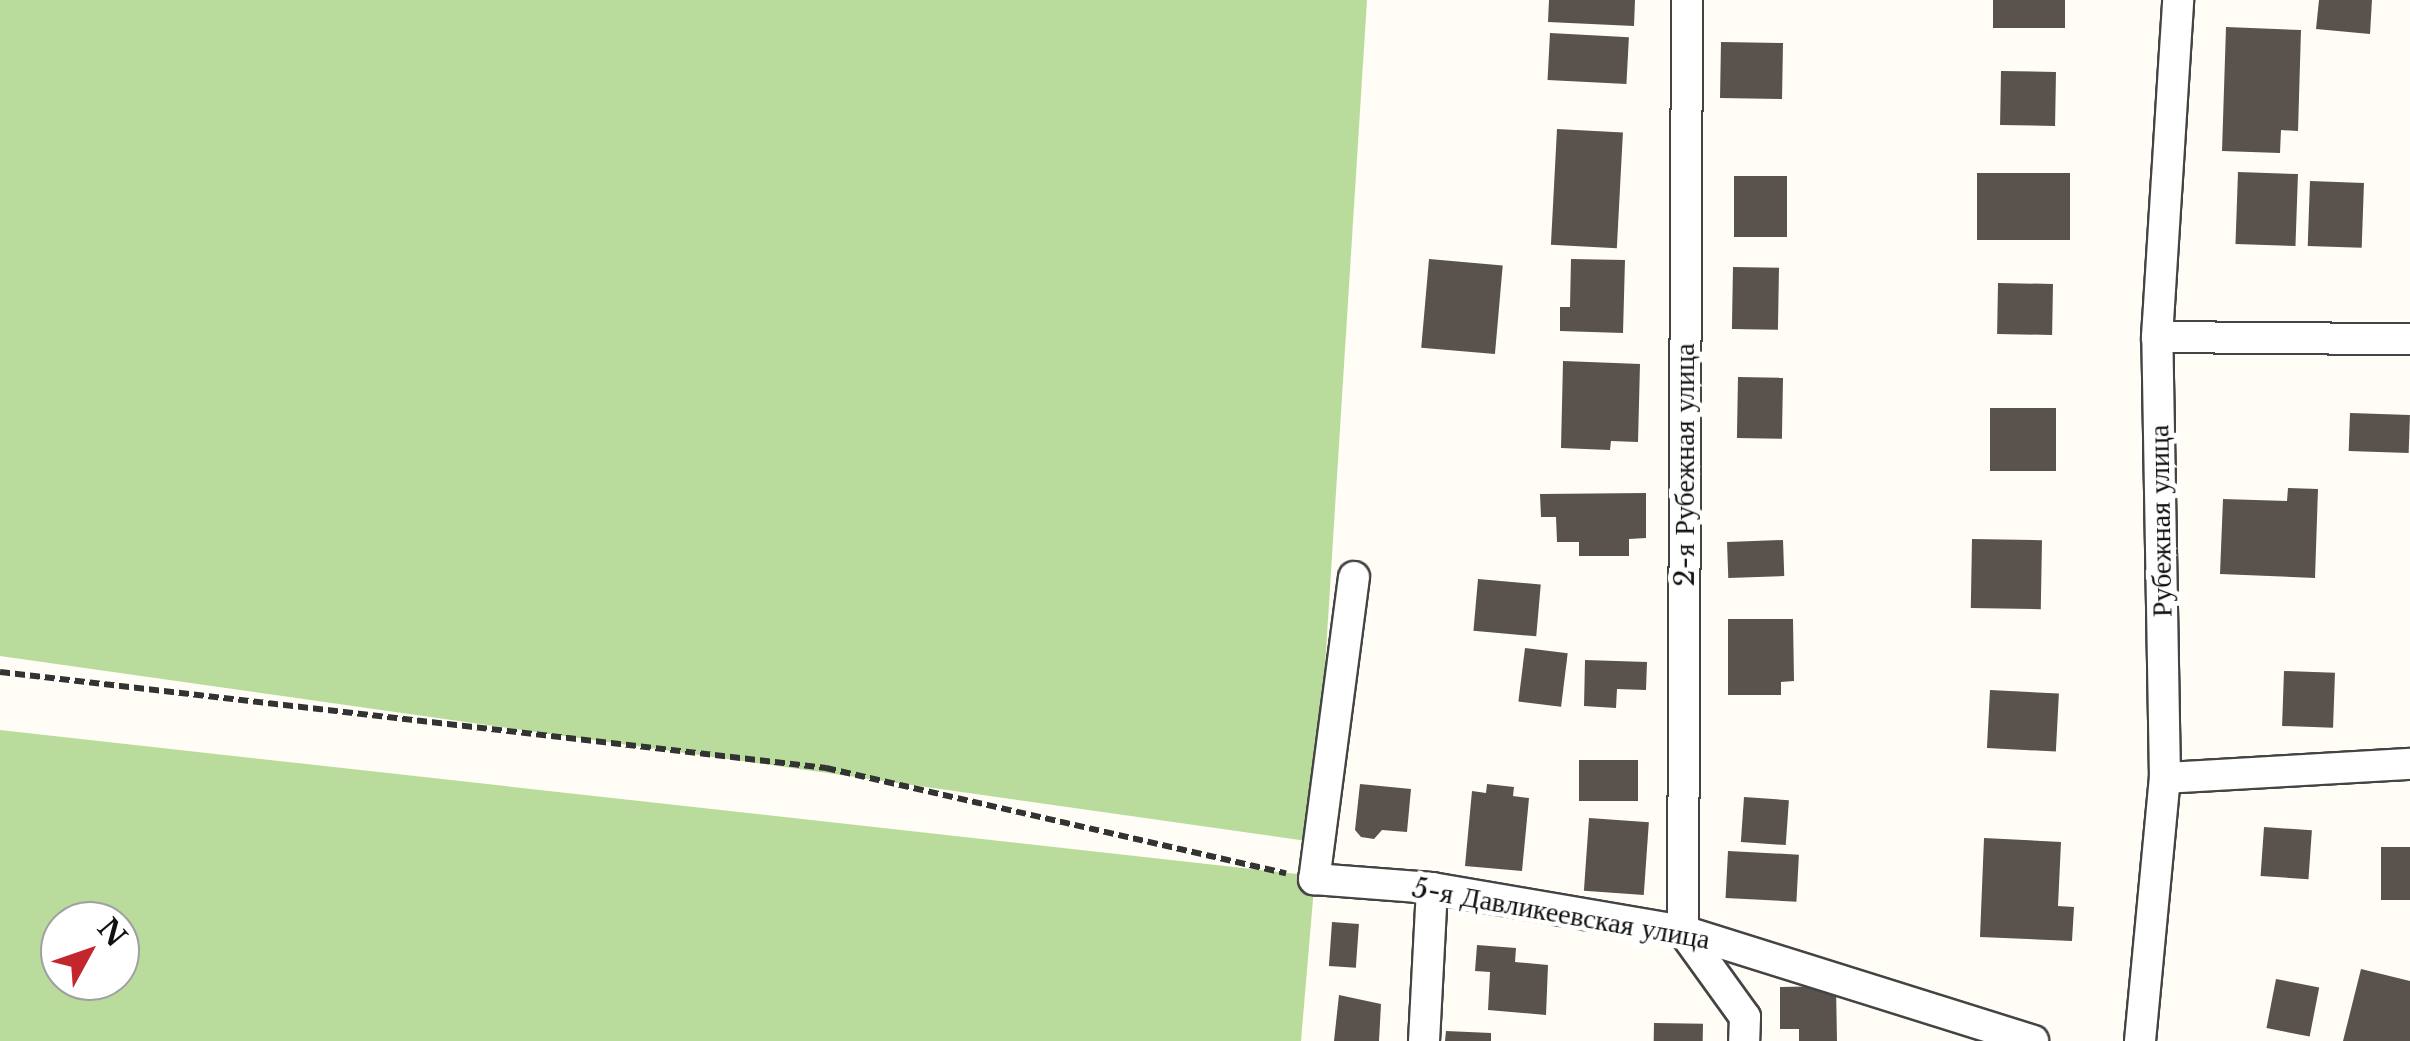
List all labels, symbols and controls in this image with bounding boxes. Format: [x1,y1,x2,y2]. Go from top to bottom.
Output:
street label: 2-я Рубежная улица [1668,343,1702,587]
street label: Рубежная улица [2143,425,2179,617]
street label: 5-я Давликеевская улица [1409,871,1713,957]
north arrow [40,901,140,1001]
text: N [90,911,134,954]

